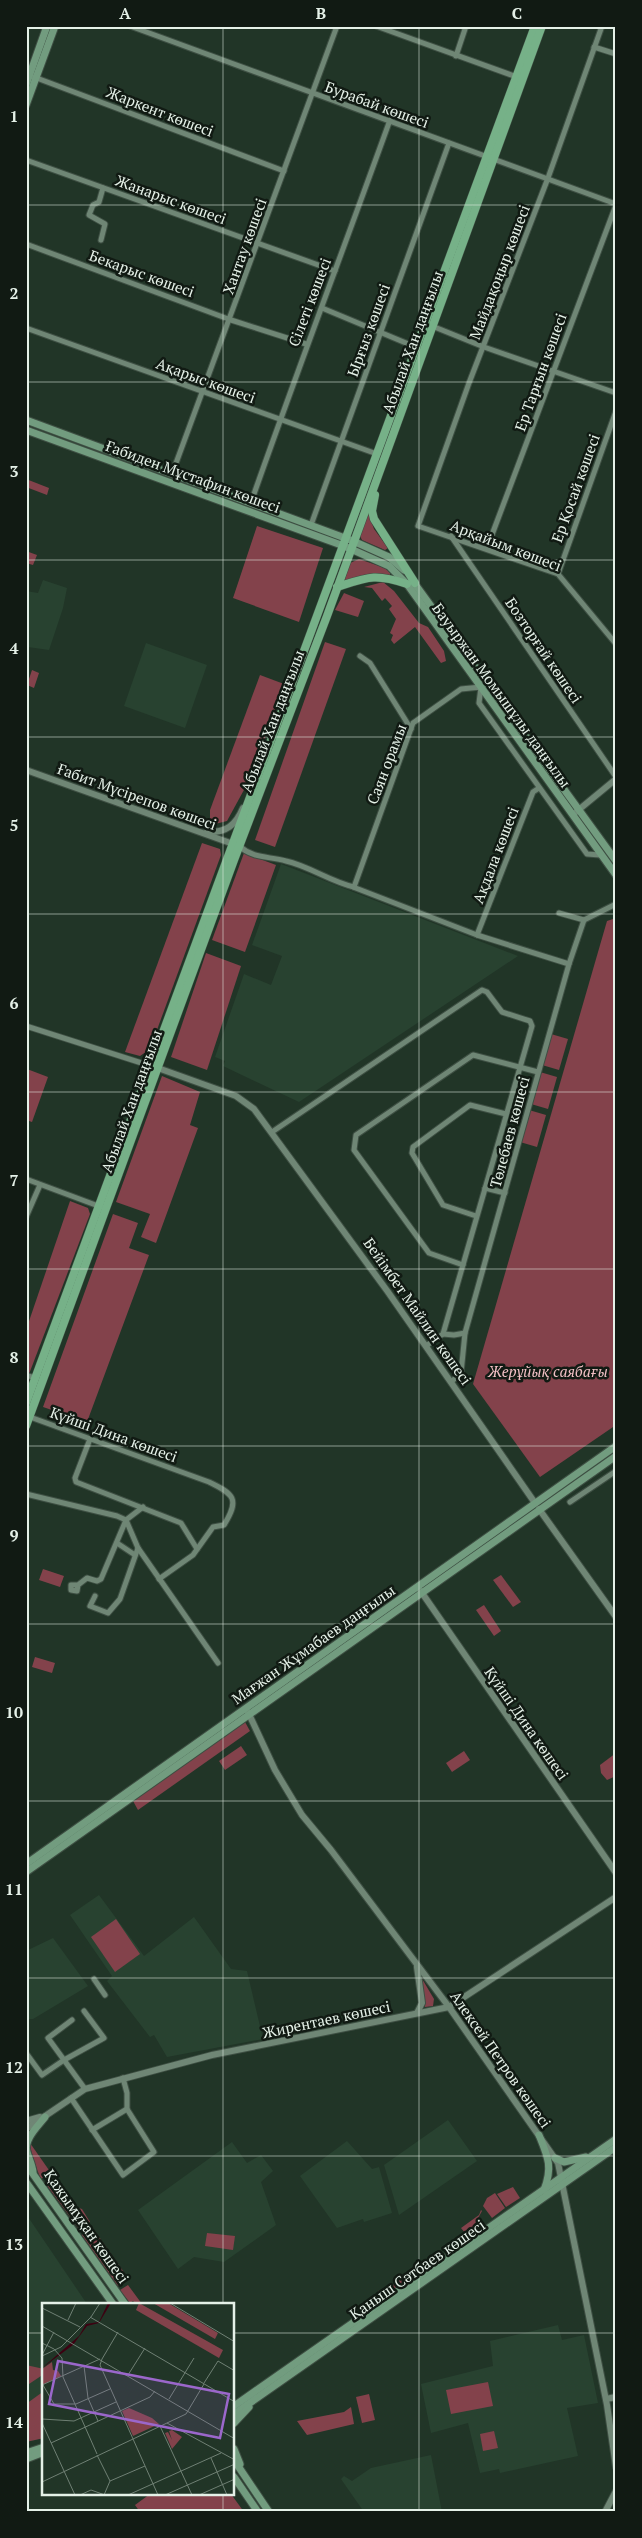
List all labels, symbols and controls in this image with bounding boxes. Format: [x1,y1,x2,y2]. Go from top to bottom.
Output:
text: A [119,2,131,24]
text: B [316,2,326,24]
text: C [512,2,522,24]
street label: Бурабай көшесі [322,76,432,132]
street label: Жаркент көшесі [103,81,217,141]
text: 1 [9,105,19,127]
street label: Жанарыс көшесі [113,170,229,228]
street label: Хантау көшесі [217,195,271,297]
street label: Майдақоңыр көшесі [464,202,534,342]
street label: Бекарыс көшесі [87,245,197,301]
street label: Сілеті көшесі [283,255,335,349]
street label: Абылай Хан даңғылы [377,268,447,416]
street label: Ырғыз көшесі [342,281,394,379]
text: 2 [9,282,19,304]
street label: Ер Тарғын көшесі [509,310,571,434]
street label: Ақарыс көшесі [154,353,258,407]
street label: Ер Қосай көшесі [546,431,604,545]
street label: Ғабиден Мұстафин көшесі [103,435,283,517]
text: 3 [9,460,19,482]
street label: Арқайым көшесі [448,515,564,575]
street label: Бозторғай көшесі [501,593,587,707]
street label: Бауыржан Момышұлы даңғылы [428,599,576,791]
text: 4 [9,637,19,659]
street label: Абылай Хан даңғылы [236,647,308,795]
street label: Саян орамы [362,721,410,807]
street label: Ғабит Мүсірепов көшесі [55,758,219,834]
street label: Ақдала көшесі [467,804,523,906]
text: 5 [9,814,19,836]
text: 6 [9,992,19,1014]
street label: Абылай Хан даңғылы [96,1027,166,1175]
street label: Төлебаев көшесі [485,1074,533,1190]
text: 7 [9,1169,19,1191]
street label: Бейімбет Майлин көшесі [360,1233,476,1389]
text: 8 [9,1346,19,1368]
park label: Жерұйық саябағы [487,1361,608,1381]
street label: Күйші Дина көшесі [48,1402,180,1466]
text: 9 [9,1524,19,1546]
street label: Мағжан Жұмабаев даңғылы [227,1580,399,1708]
street label: Күйші Дина көшесі [480,1662,574,1784]
text: 10 [5,1701,23,1723]
text: 11 [5,1878,23,1900]
street label: Алексей Петров көшесі [446,1987,556,2131]
street label: Жирентаев көшесі [260,1996,392,2042]
text: 12 [5,2056,23,2078]
street label: Қажымұқан көшесі [40,2165,134,2287]
street label: Қаныш Сәтбаев көшесі [345,2215,489,2323]
text: 13 [5,2233,23,2255]
inset map [42,2303,235,2496]
text: 14 [5,2411,23,2433]

